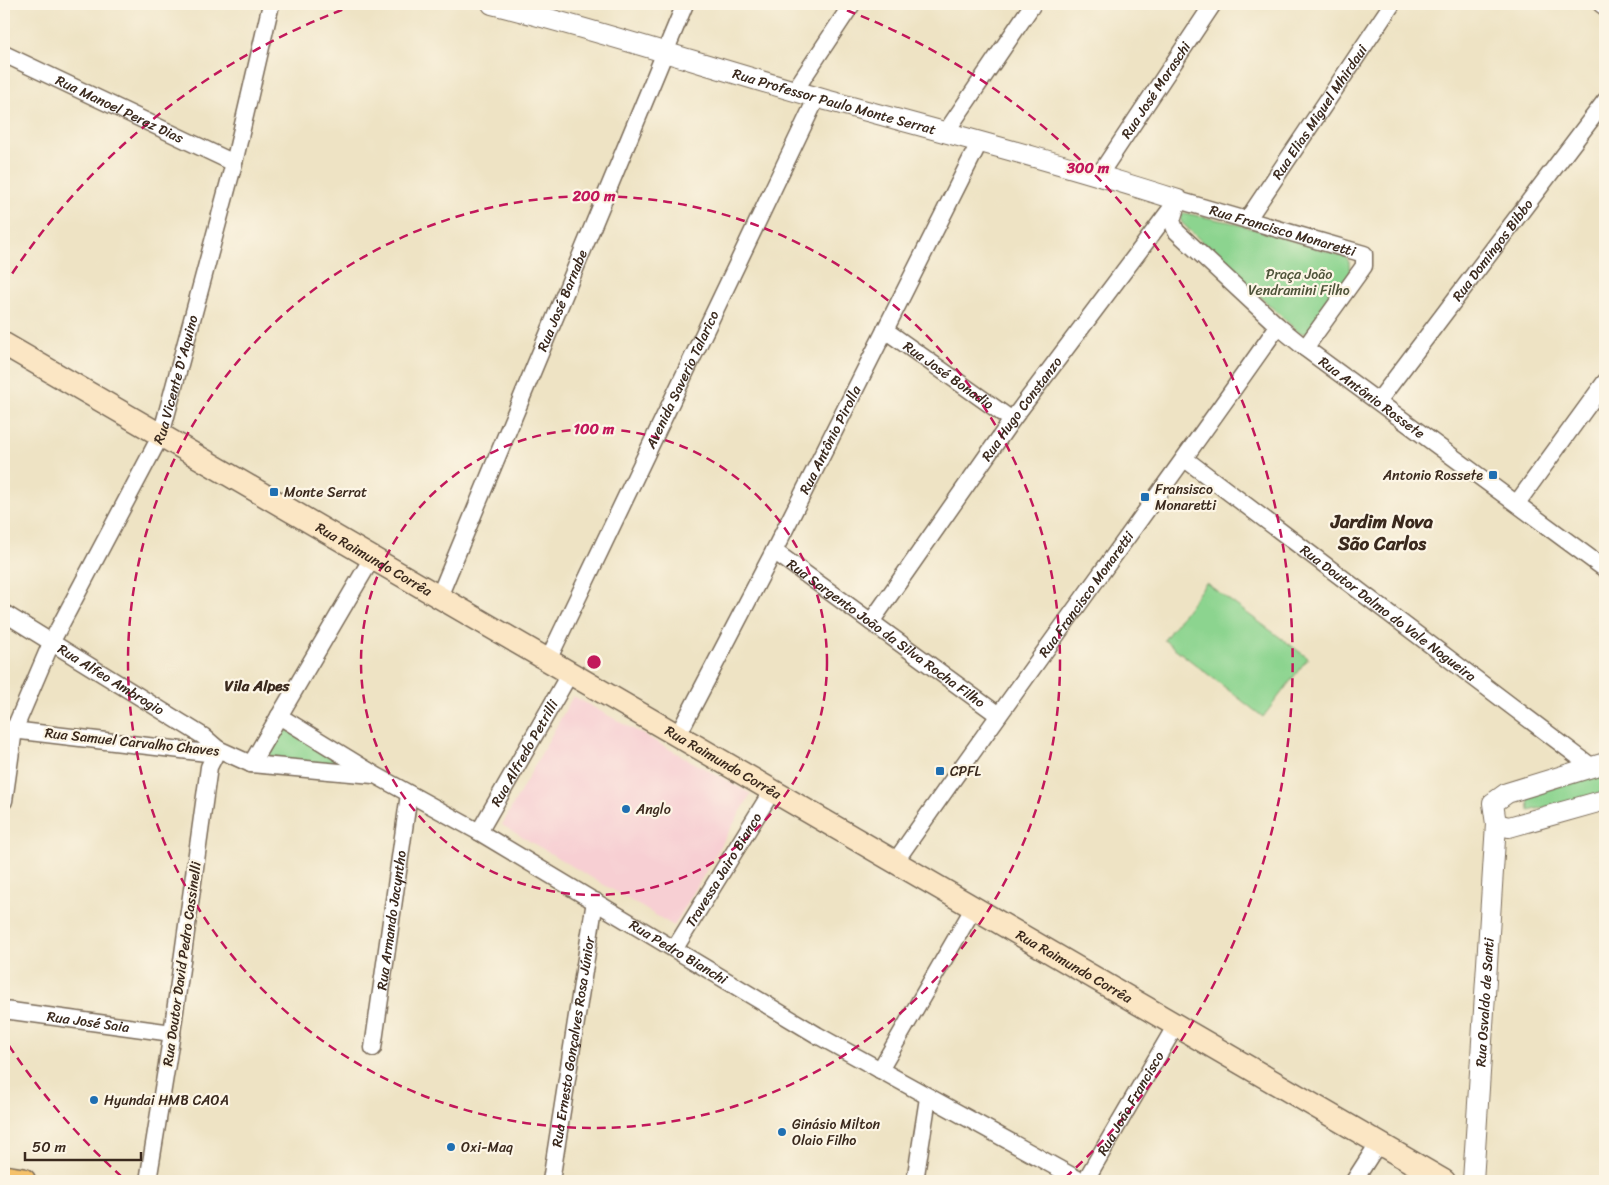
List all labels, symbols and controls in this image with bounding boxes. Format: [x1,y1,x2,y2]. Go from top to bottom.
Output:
street label: Rua José Moraschi [1114,35,1198,144]
street label: Rua Elias Miguel Mhirdaui [1265,38,1375,185]
street label: Rua Professor Paulo Monte Serrat [730,61,939,142]
street label: Rua Manoel Perez Dias [51,68,189,150]
text: 300 m [1066,155,1110,181]
text: 200 m [571,183,616,209]
street label: Rua Domingos Bibbo [1445,193,1540,307]
street label: Rua Francisco Monaretti [1207,197,1360,264]
street label: Rua José Barnabe [530,245,594,355]
park label: Praça João Vendramini Filho [1248,262,1350,303]
street label: Avenida Saverio Talarico [638,306,726,454]
street label: Rua Vicente D'Aquino [146,312,205,449]
street label: Rua José Bonadio [898,334,999,416]
street label: Rua Antônio Rossete [1313,350,1431,445]
street label: Rua Hugo Constanzo [974,351,1068,466]
street label: Rua Antônio Pirolla [792,380,868,499]
text: 100 m [574,416,615,442]
place label: Antonio Rossete [1382,463,1483,488]
marker: Antonio Rossete [1487,469,1499,481]
place label: Fransisco Monaretti [1155,477,1217,518]
place label: Monte Serrat [284,480,367,505]
marker: Monte Serrat [268,486,280,498]
marker: Fransisco Monaretti [1139,491,1151,503]
district label: Jardim Nova São Carlos [1330,505,1433,560]
street label: Rua Raimundo Corrêa [311,515,438,603]
street label: Rua Francisco Monaretti [1032,525,1141,663]
street label: Rua Doutor Dalmo do Vale Nogueira [1295,538,1482,688]
street label: Rua Sargento João da Silva Rocha Filho [782,552,991,714]
street label: Rua Alfeo Ambrogio [53,637,170,722]
centre of rings [585,653,603,671]
district label: Vila Alpes [225,673,291,699]
street label: Rua Alfredo Petrilli [484,694,565,811]
street label: Rua Raimundo Corrêa [660,718,787,806]
street label: Rua Samuel Carvalho Chaves [44,720,221,764]
place label: CPFL [950,759,982,784]
marker: CPFL [934,765,946,777]
place label: Anglo [635,797,671,822]
marker: Anglo [620,803,632,815]
street label: Travessa Jairo Bianco [678,807,768,932]
street label: Rua Armando Jacyntho [369,849,413,992]
street label: Rua Doutor David Pedro Cassinelli [155,859,209,1068]
street label: Rua Pedro Bianchi [624,912,734,992]
street label: Rua Raimundo Corrêa [1011,922,1138,1010]
street label: Rua Ernesto Gonçalves Rosa Júnior [544,933,602,1149]
street label: Rua Osvaldo de Santi [1468,936,1501,1068]
street label: Rua José Saia [45,1004,131,1040]
street label: Rua João Francisco [1090,1046,1171,1160]
place label: Hyundai HMB CAOA [104,1088,229,1113]
marker: Hyundai HMB CAOA [88,1094,100,1106]
place label: Ginásio Milton Olaio Filho [792,1112,881,1153]
marker: Ginásio Milton Olaio Filho [776,1126,788,1138]
scale bar [25,1130,141,1162]
text: 50 m [32,1134,67,1160]
place label: Oxi-Maq [461,1135,513,1160]
marker: Oxi-Maq [445,1141,457,1153]

